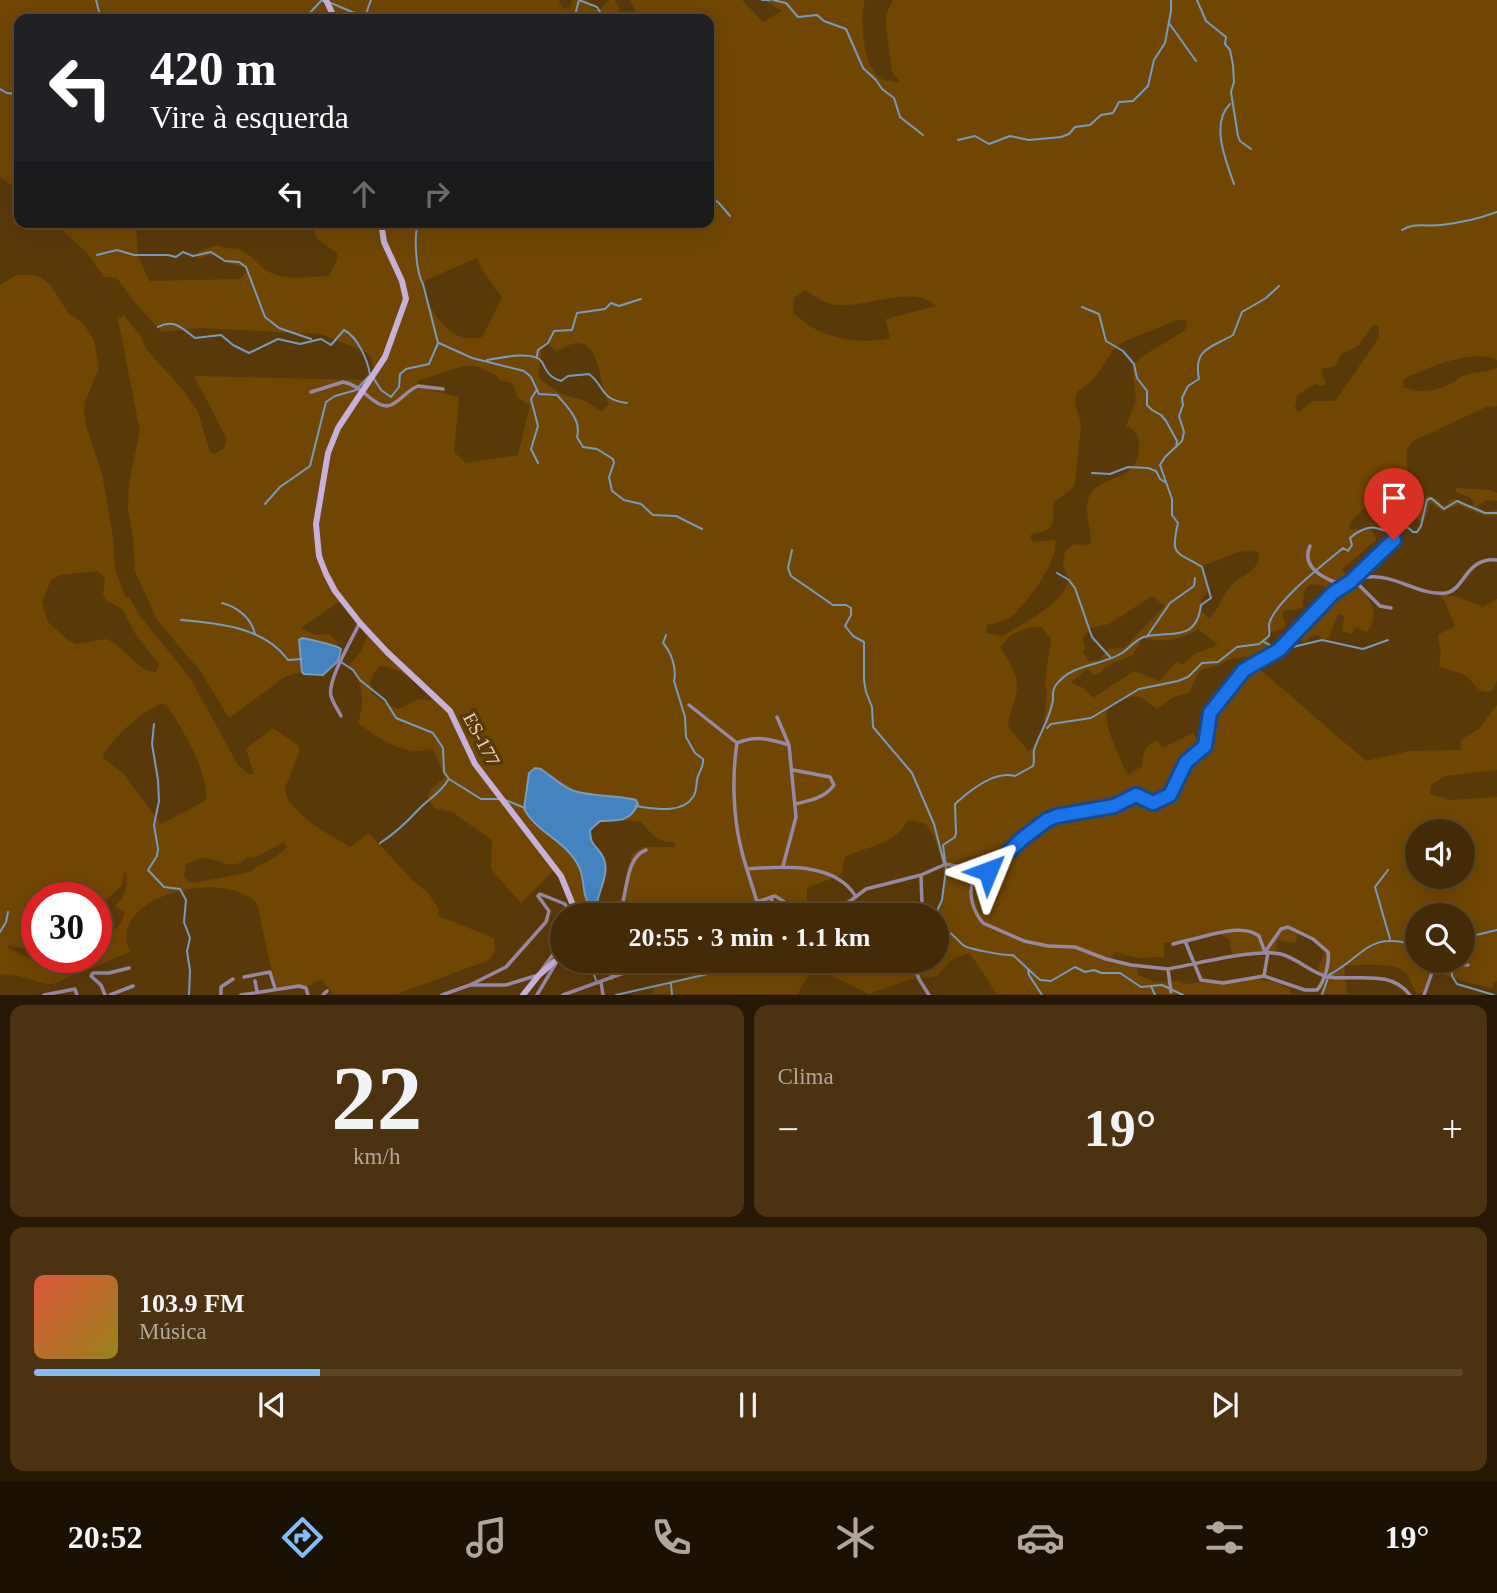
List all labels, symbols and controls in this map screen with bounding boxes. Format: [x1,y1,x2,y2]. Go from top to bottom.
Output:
text: 420 m [150,41,277,96]
icon: left [35,42,126,133]
text: Vire à esquerda [150,99,349,135]
icon: left [272,175,310,213]
icon: ahead [345,175,383,213]
icon: right [418,175,456,213]
pin [1364,468,1424,540]
icon: arrive [1375,479,1413,517]
street label: ES-177 [459,709,504,769]
map controls [1405,819,1475,973]
button: sound [1405,819,1475,889]
position arrow [951,834,1025,908]
speed limit sign: 30 [21,882,112,973]
button: search [1405,903,1475,973]
text: 20:55 · 3 min · 1.1 km [629,923,870,952]
text: 22 [331,1048,422,1149]
text: Clima [778,1064,834,1089]
text: 19° [1084,1100,1157,1157]
text: − [778,1108,799,1150]
text: + [1442,1108,1463,1150]
text: km/h [353,1144,400,1169]
text: 103.9 FM [139,1289,244,1318]
text: Música [139,1319,207,1344]
icon: previous [253,1386,291,1424]
icon: pause [729,1386,767,1424]
icon: next [1206,1386,1244,1424]
icon: directions [278,1513,327,1562]
icon: music [462,1513,511,1562]
icon: phone [647,1513,696,1562]
icon: climate [831,1513,880,1562]
icon: car [1016,1513,1065,1562]
icon: filters [1200,1513,1249,1562]
text: 20:52 [68,1519,142,1555]
text: 19° [1384,1519,1429,1555]

